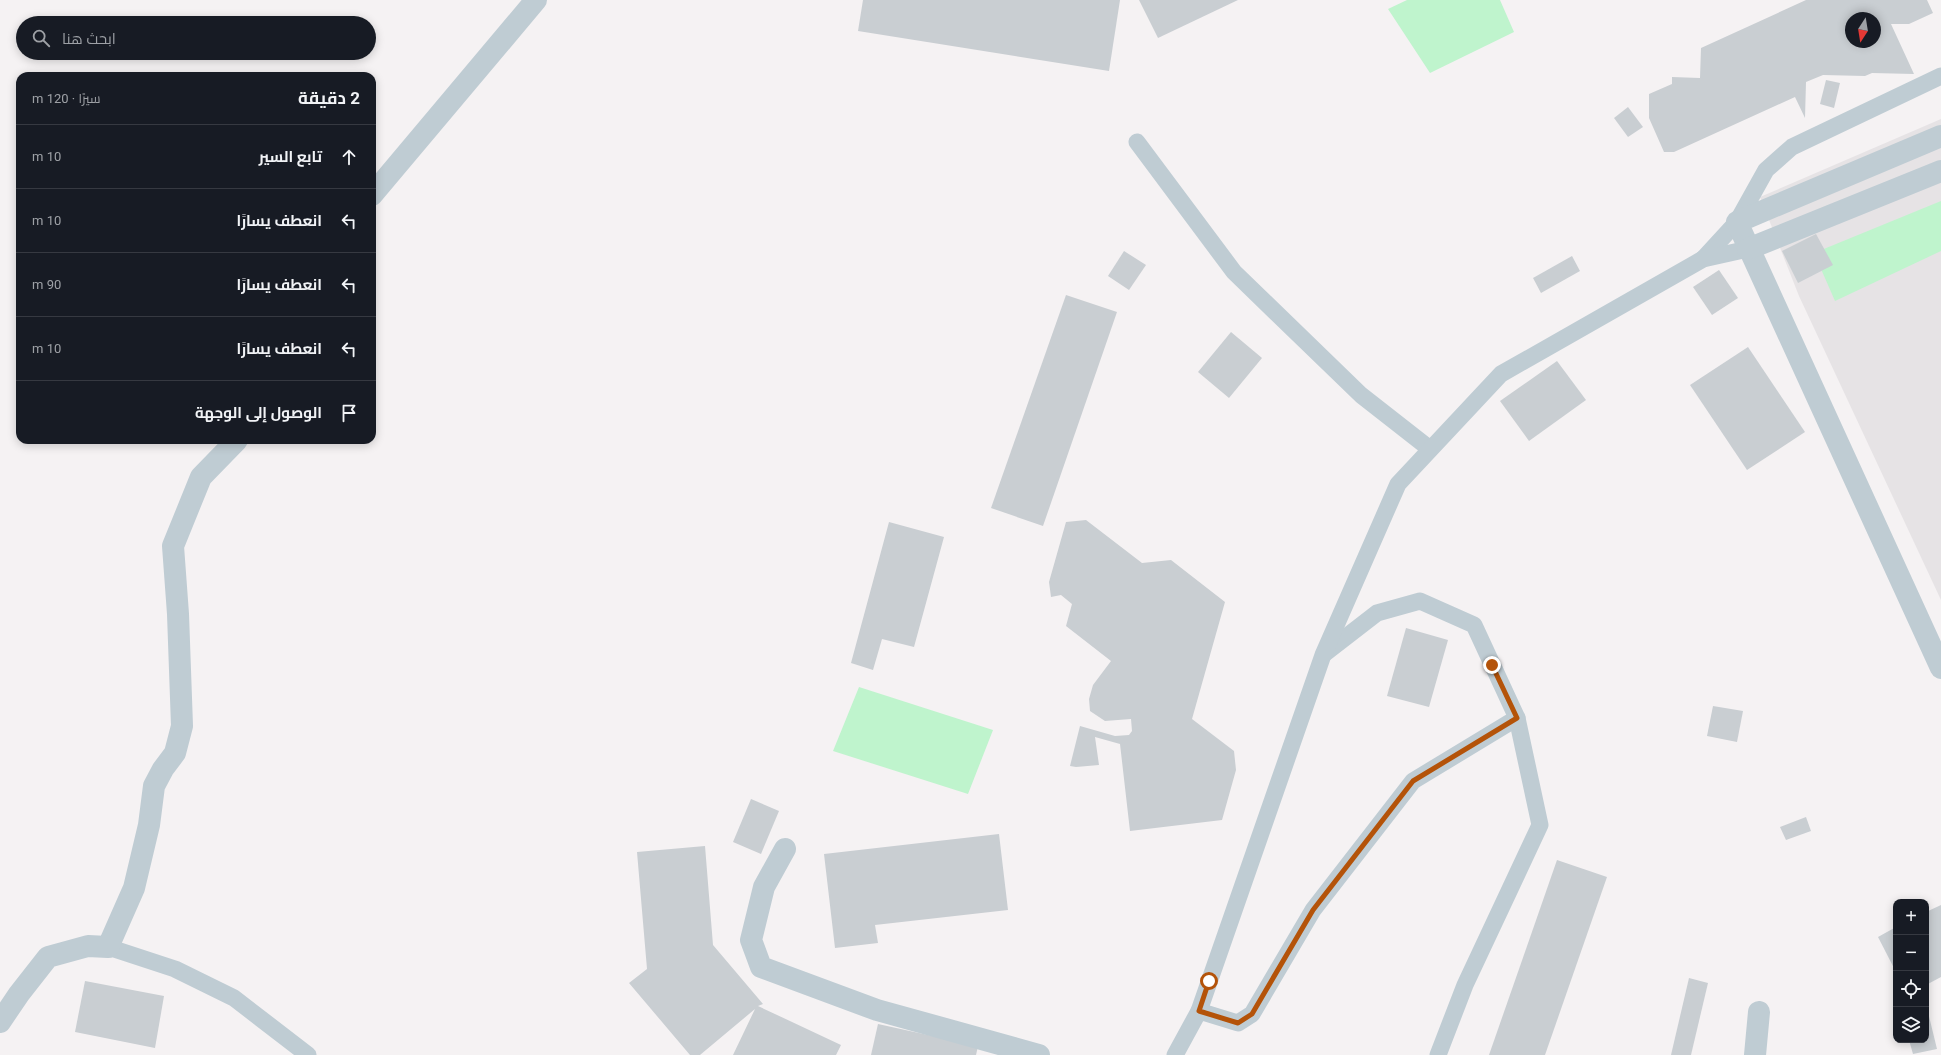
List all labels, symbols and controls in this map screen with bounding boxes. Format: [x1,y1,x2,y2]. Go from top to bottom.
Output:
north arrow [1845,12,1881,48]
search box [16,16,376,60]
icon: search [30,27,52,49]
text: ابحث هنا [62,30,116,48]
text: 2 دقيقة [298,88,360,108]
text: سيرًا · 120 m [32,91,100,106]
icon: ahead [338,146,360,168]
text: تابع السير [259,148,322,166]
text: 10 m [32,149,61,164]
icon: left [338,210,360,232]
text: انعطف يسارًا [236,212,322,230]
text: 10 m [32,213,61,228]
icon: left [338,274,360,296]
text: انعطف يسارًا [236,276,322,294]
text: 90 m [32,277,61,292]
icon: left [338,338,360,360]
text: انعطف يسارًا [236,340,322,358]
text: 10 m [32,341,61,356]
icon: arrive [338,402,360,424]
text: الوصول إلى الوجهة [195,404,322,422]
route end [1483,656,1501,674]
map controls [1893,899,1929,1043]
button: + [1893,899,1929,935]
button: − [1893,935,1929,971]
button: locate [1893,971,1929,1007]
route start [1200,972,1218,990]
button: layers [1893,1007,1929,1043]

